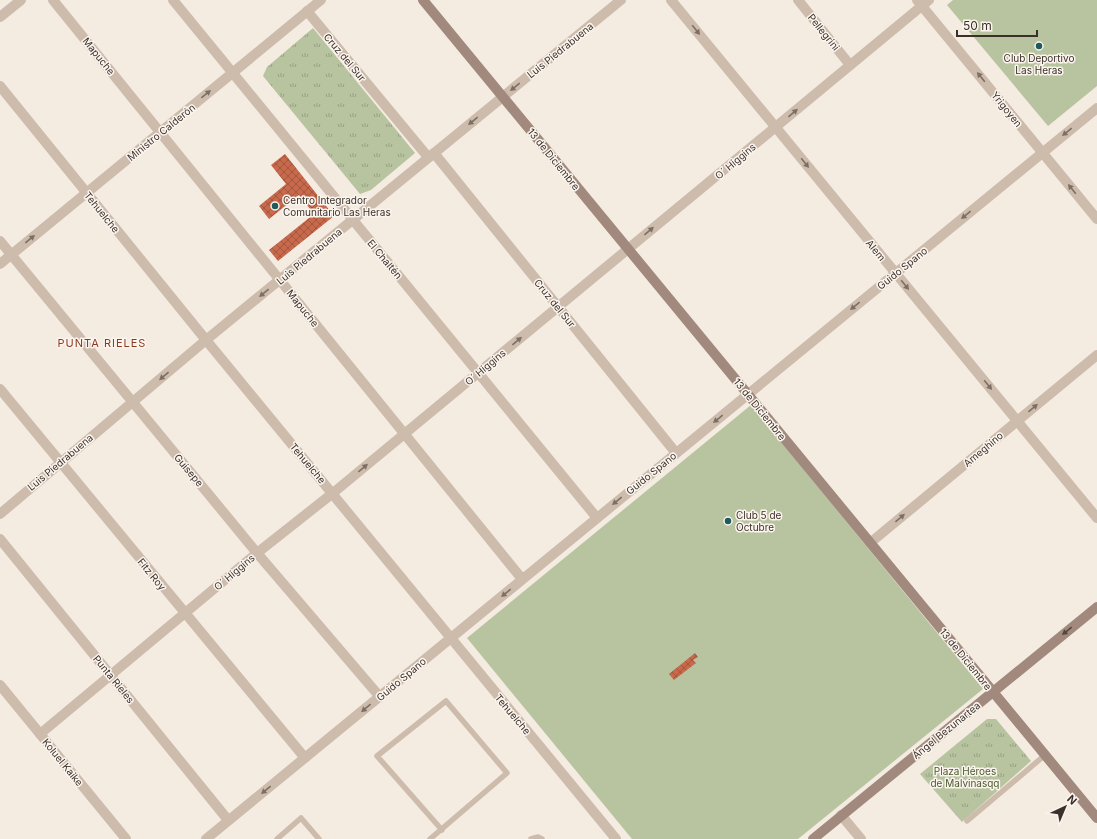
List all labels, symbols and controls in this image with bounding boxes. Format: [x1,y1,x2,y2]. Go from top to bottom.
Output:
street label: Pellegrini [806,11,842,53]
scale bar [957,12,1037,38]
text: 50 m [963,18,992,33]
street label: Luis Piedrabuena [525,20,595,80]
one-way arrow [691,25,700,36]
street label: Cruz del Sur [322,31,369,83]
street label: Mapuche [80,35,118,77]
marker: Club Deportivo Las Heras [1034,41,1044,51]
place label: Club Deportivo Las Heras [1004,52,1074,76]
one-way arrow [976,72,985,83]
one-way arrow [509,82,520,91]
street label: Yrigoyen [989,89,1025,129]
one-way arrow [201,90,212,99]
street label: Ministro Calderón [125,101,197,163]
one-way arrow [787,108,798,117]
one-way arrow [467,117,478,126]
street label: 13 de Diciembre [526,126,583,192]
one-way arrow [1061,128,1072,137]
street label: O´ Higgins [712,141,758,181]
one-way arrow [800,158,809,168]
one-way arrow [1068,183,1077,194]
street label: Tehuelche [82,189,122,235]
place label: Centro Integrador Comunitario Las Heras [283,194,391,218]
marker: Centro Integrador Comunitario Las Heras [270,201,280,211]
one-way arrow [961,210,972,219]
street label: Luis Piedrabuena [274,225,344,287]
one-way arrow [644,226,655,235]
one-way arrow [25,234,36,243]
street label: El Chaltén [365,237,405,281]
street label: Alem [864,237,888,263]
street label: Guido Spano [875,244,929,292]
street label: Cruz del Sur [532,276,578,330]
one-way arrow [901,280,910,290]
street label: Mapuche [284,287,322,329]
one-way arrow [259,289,270,298]
one-way arrow [850,302,860,311]
district label: PUNTA RIELES [58,336,146,350]
one-way arrow [511,336,522,345]
street label: O´ Higgins [462,347,508,387]
one-way arrow [159,371,169,380]
street label: 13 de Diciembre [732,376,789,442]
one-way arrow [983,380,992,391]
one-way arrow [1027,404,1038,413]
one-way arrow [712,414,723,423]
street label: Ameghino [961,429,1005,469]
street label: Luis Piedrabuena [25,431,95,493]
street label: Tehuelche [288,440,328,486]
street label: Guido Spano [624,449,678,497]
street label: Guisepe [172,451,206,489]
one-way arrow [357,463,368,472]
one-way arrow [612,497,623,506]
place label: Club 5 de Octubre [736,509,782,533]
one-way arrow [895,513,905,522]
marker: Club 5 de Octubre [723,516,733,526]
street label: O´ Higgins [211,552,257,592]
street label: Fitz Roy [135,556,169,593]
one-way arrow [500,588,511,597]
street label: 13 de Diciembre [938,626,995,692]
one-way arrow [1061,627,1072,636]
street label: Punta Rieles [91,653,137,705]
street label: Guido Spano [374,655,428,703]
street label: Tehuelche [493,691,533,737]
street label: Ángel Bezunartea [909,698,982,761]
one-way arrow [361,703,372,712]
street label: Koluel Kaike [40,736,86,788]
park label: Plaza Héroes de Malvinasqq [931,765,999,789]
one-way arrow [260,786,271,795]
north arrow [1045,787,1085,827]
text: N [1064,792,1080,808]

